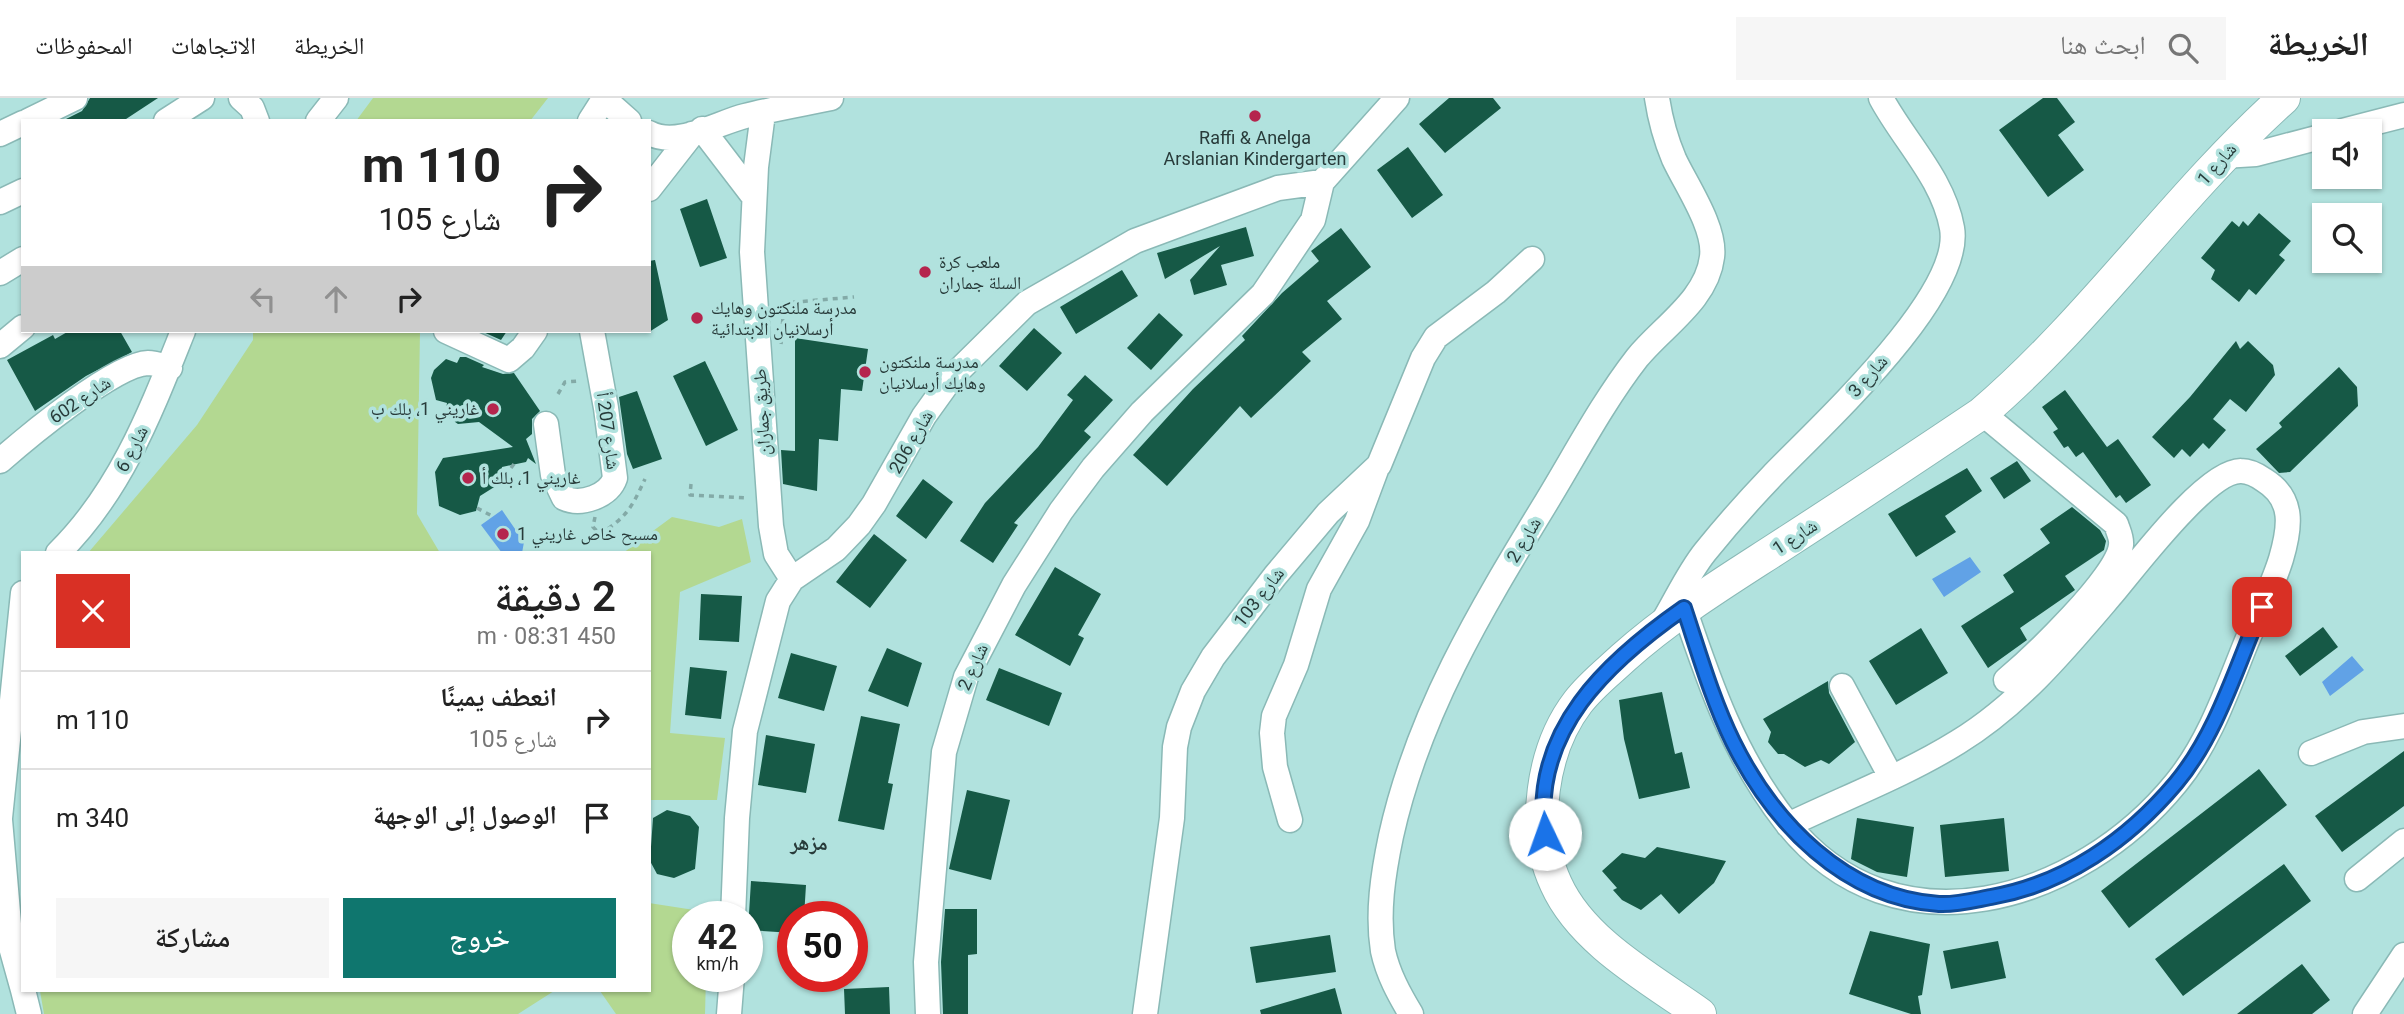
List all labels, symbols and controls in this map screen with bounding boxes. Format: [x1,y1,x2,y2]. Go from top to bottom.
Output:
search box [1736,17,2226,80]
text: الخريطة [2268,24,2369,63]
icon: search [2164,29,2202,67]
text: ابحث هنا [2060,30,2146,60]
text: المحفوظات [35,32,133,60]
text: الاتجاهات [171,32,256,60]
text: الخريطة [294,32,365,60]
marker: Raffi & Anelga Arslanian Kindergarten [1247,108,1263,124]
map controls [2312,119,2382,273]
button: sound [2312,119,2382,189]
place label: Raffi & Anelga Arslanian Kindergarten [1164,127,1346,169]
text: 110 m [362,137,501,194]
street label: شارع 1 [2193,138,2241,190]
icon: right [525,147,616,238]
text: شارع 105 [378,200,501,238]
button: search [2312,203,2382,273]
place label: ملعب كرة السلة جماران [939,251,1021,294]
marker: ملعب كرة السلة جماران [917,264,933,280]
icon: left [244,280,282,318]
icon: ahead [317,280,355,318]
icon: right [390,280,428,318]
place label: مدرسة ملنكتون وهايك أرسلانيان الابتدائية [711,297,857,340]
marker: مدرسة ملنكتون وهايك أرسلانيان الابتدائية [689,310,705,326]
place label: مدرسة ملنكتون وهايك أرسلانيان [879,351,986,394]
street label: شارع 3 [1843,351,1893,401]
marker: مدرسة ملنكتون وهايك أرسلانيان [857,364,873,380]
street label: طريق جماران [749,368,775,456]
street label: شارع 602 [45,372,115,428]
street label: شارع 207 أ [592,391,624,471]
place label: غاريني 1، بلك ب [371,398,479,424]
marker: غاريني 1، بلك ب [485,401,501,417]
street label: شارع 206 [884,407,938,477]
street label: شارع 6 [111,422,153,476]
place label: غاريني 1، بلك أ [482,467,581,493]
marker: غاريني 1، بلك أ [460,470,476,486]
street label: شارع 2 [1502,513,1546,567]
street label: شارع 1 [1769,514,1821,560]
place label: مسبح خاص غاريني 1 [517,523,658,549]
marker: مسبح خاص غاريني 1 [495,526,511,542]
street label: شارع 103 [1229,563,1289,631]
text: 2 دقيقة [494,572,616,621]
button: close [56,574,130,648]
pin [2232,577,2292,637]
icon: arrive [2243,588,2281,626]
text: 450 m · 08:31 [477,623,616,650]
street label: شارع 2 [953,640,993,694]
text: انعطف يمينًا [440,682,557,712]
icon: right [578,701,616,739]
text: 110 m [56,705,129,735]
text: شارع 105 [469,726,557,753]
position arrow [1508,797,1582,871]
icon: arrive [578,799,616,837]
text: الوصول إلى الوجهة [373,800,557,830]
text: 340 m [56,803,129,833]
district label: مزهر [789,831,828,855]
button: مشاركة [56,898,329,978]
button: خروج [343,898,616,978]
speed limit sign: 50 [777,901,868,992]
text: 42 [697,917,738,958]
text: km/h [696,953,739,974]

